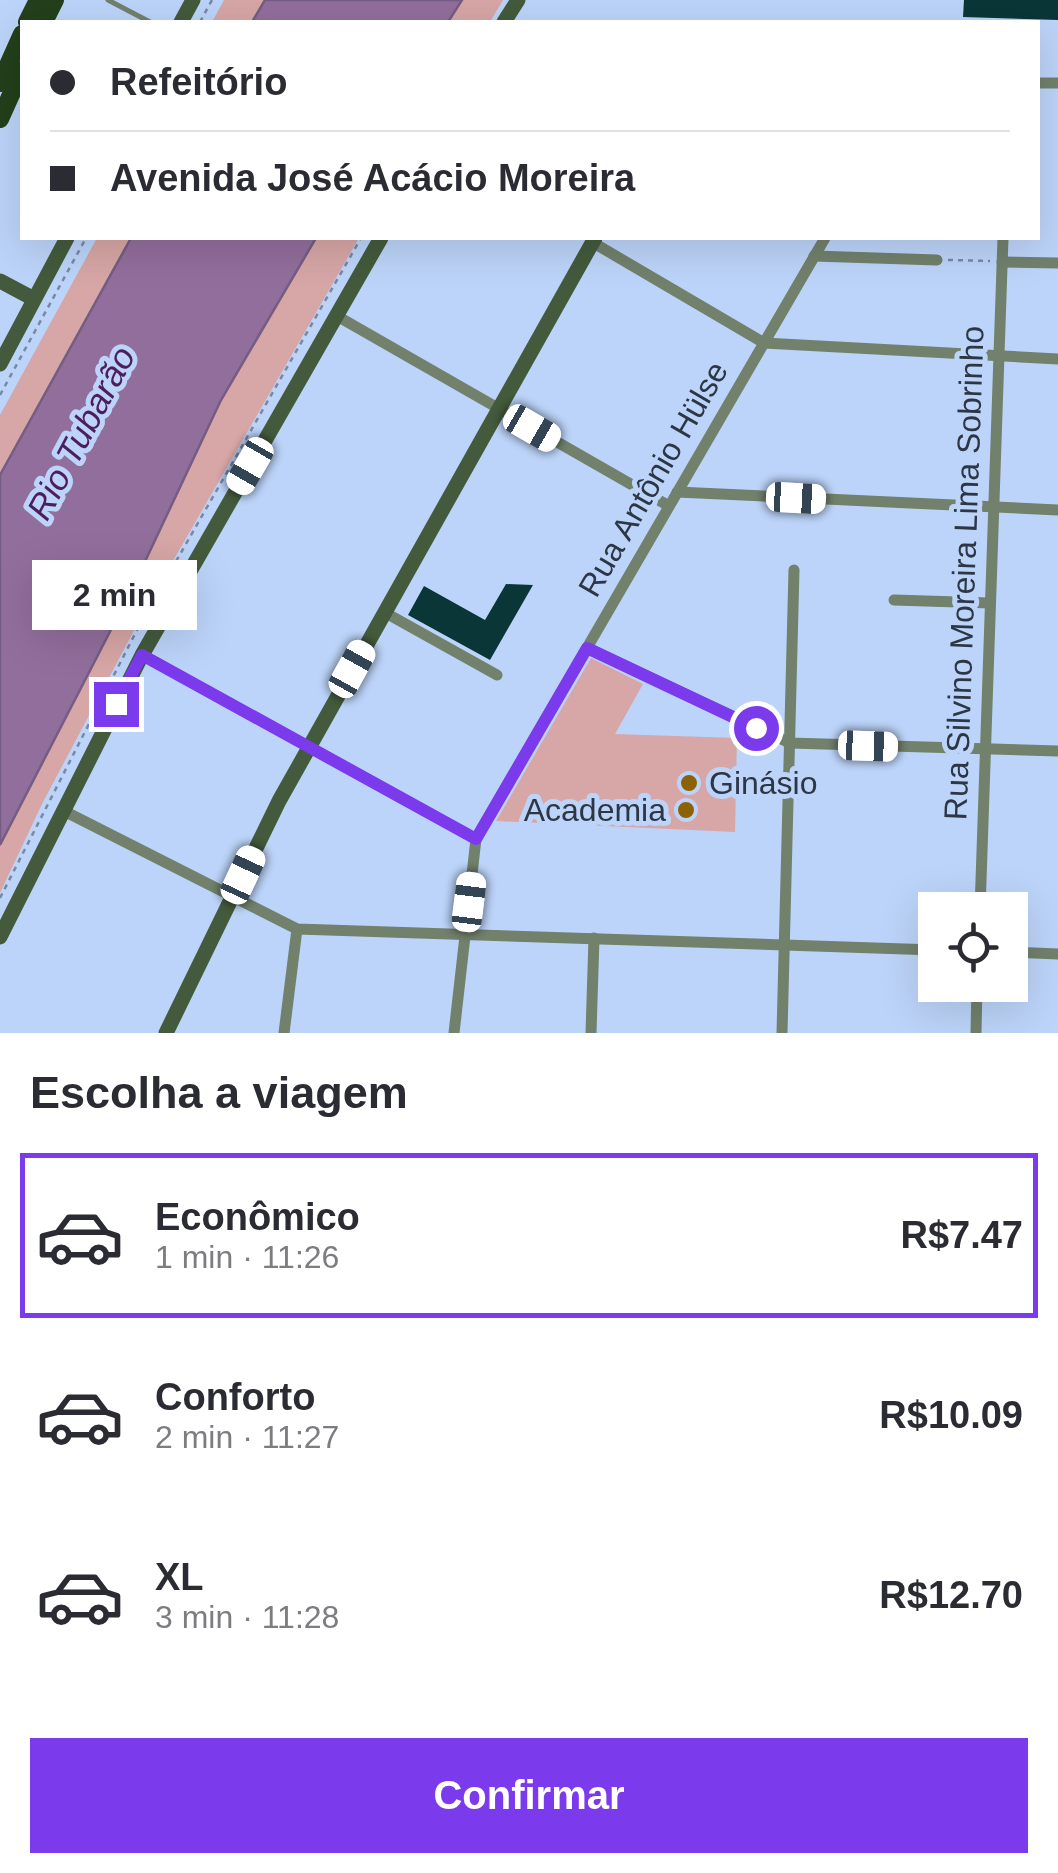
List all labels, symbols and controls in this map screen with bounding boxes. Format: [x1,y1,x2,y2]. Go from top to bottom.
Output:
text: Refeitório [110,61,287,103]
text: Avenida José Acácio Moreira [110,157,635,199]
street label: Rua Silvino Moreira Lima Sobrinho [937,325,991,821]
water label: Rio Tubarão [19,340,142,526]
street label: Rua Antônio Hülse [571,355,735,603]
car [499,400,565,456]
car [222,433,278,499]
car [765,481,827,515]
callout: 2 min [34,559,198,629]
text: 2 min [73,577,156,613]
car [324,635,380,703]
route end [94,682,139,727]
route start [734,706,779,751]
car [837,730,899,762]
place label: Ginásio [709,765,818,801]
marker: Ginásio [678,772,700,794]
place label: Academia [524,792,666,828]
marker: Academia [675,799,697,821]
car [217,841,269,909]
car [450,870,488,934]
map controls [918,892,1028,1002]
button: locate [918,892,1028,1002]
text: Escolha a viagem [30,1067,408,1118]
icon: car [35,1191,125,1281]
text: Econômico [155,1196,360,1238]
text: R$7.47 [900,1214,1023,1256]
text: 1 min · 11:26 [155,1239,339,1275]
icon: car [35,1371,125,1461]
text: Conforto [155,1376,315,1418]
text: R$10.09 [879,1394,1023,1436]
text: 2 min · 11:27 [155,1419,339,1455]
icon: car [35,1551,125,1641]
text: XL [155,1556,204,1598]
text: R$12.70 [879,1574,1023,1616]
text: 3 min · 11:28 [155,1599,339,1635]
button: Confirmar [30,1738,1028,1853]

